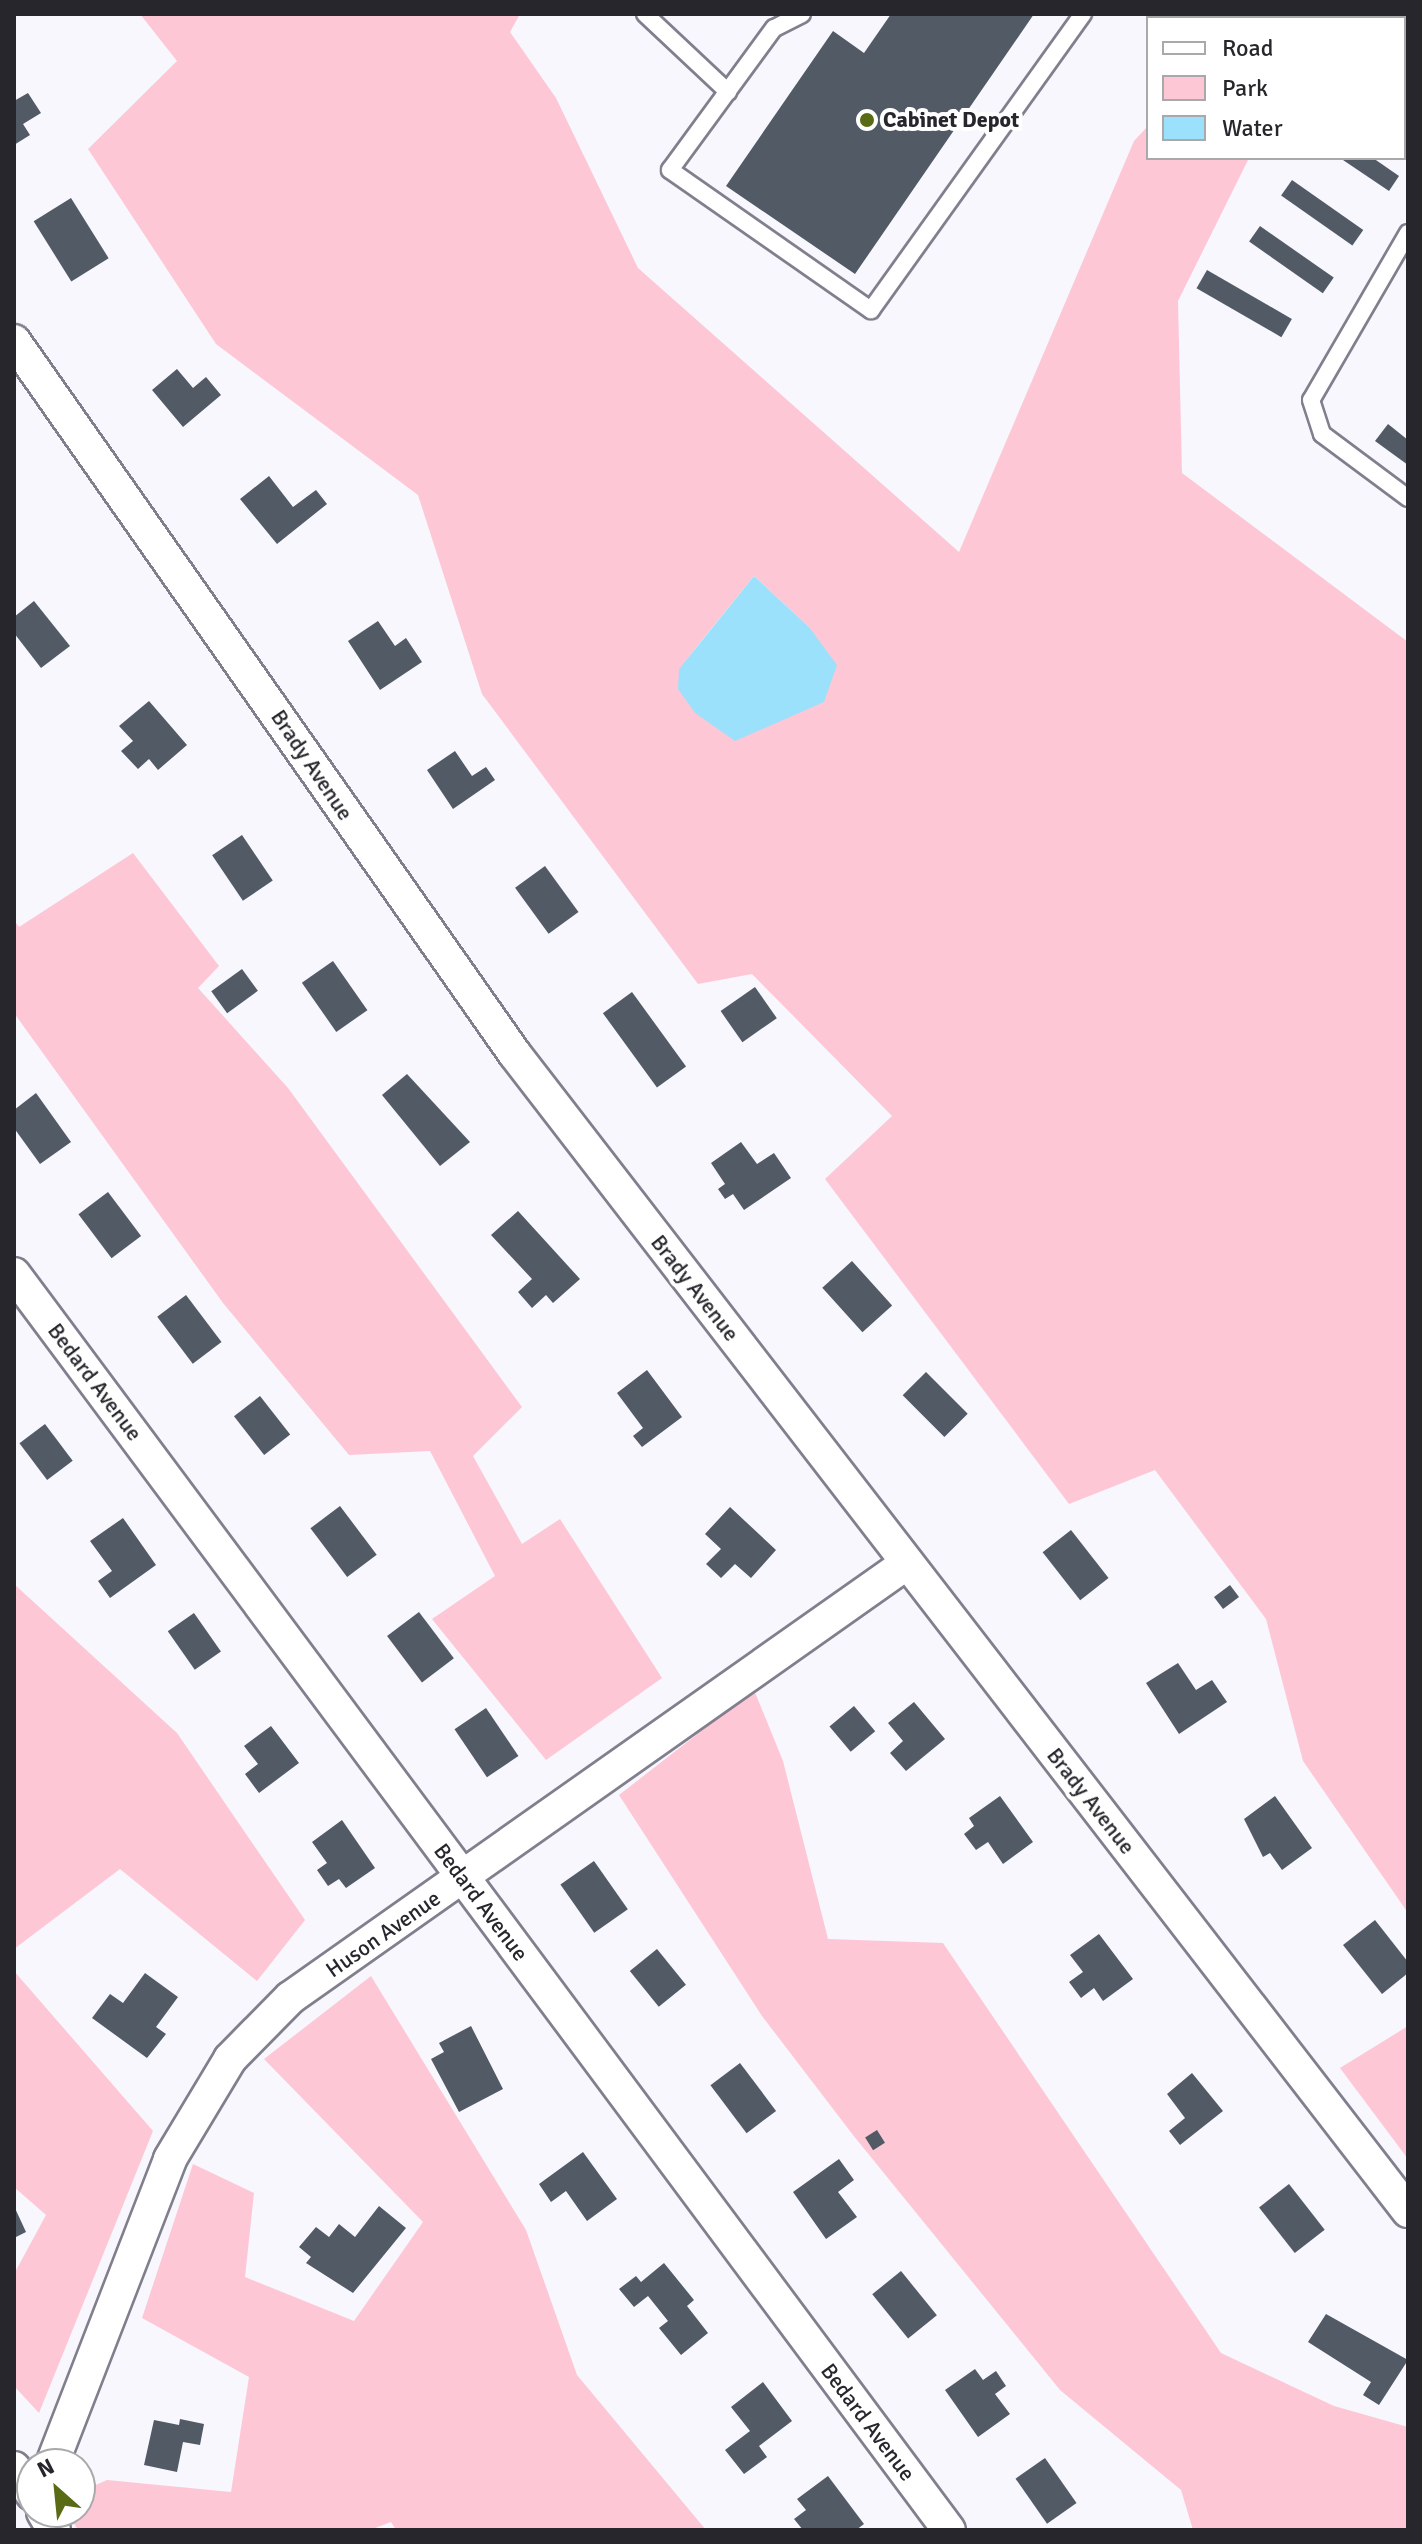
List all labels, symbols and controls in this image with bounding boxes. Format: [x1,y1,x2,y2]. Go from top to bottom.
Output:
legend [1146,16,1406,160]
text: Road [1222,33,1273,63]
text: Park [1222,73,1268,103]
place label: Cabinet Depot [883,107,1019,133]
marker: Cabinet Depot [858,111,876,129]
text: Water [1222,113,1282,143]
street label: Brady Avenue [265,705,359,825]
street label: Brady Avenue [645,1230,745,1346]
street label: Bedard Avenue [42,1318,148,1446]
street label: Brady Avenue [1041,1743,1141,1859]
street label: Bedard Avenue [428,1838,534,1966]
street label: Huson Avenue [321,1885,445,1983]
street label: Bedard Avenue [815,2358,921,2486]
north arrow [16,2448,96,2528]
text: N [33,2452,59,2483]

